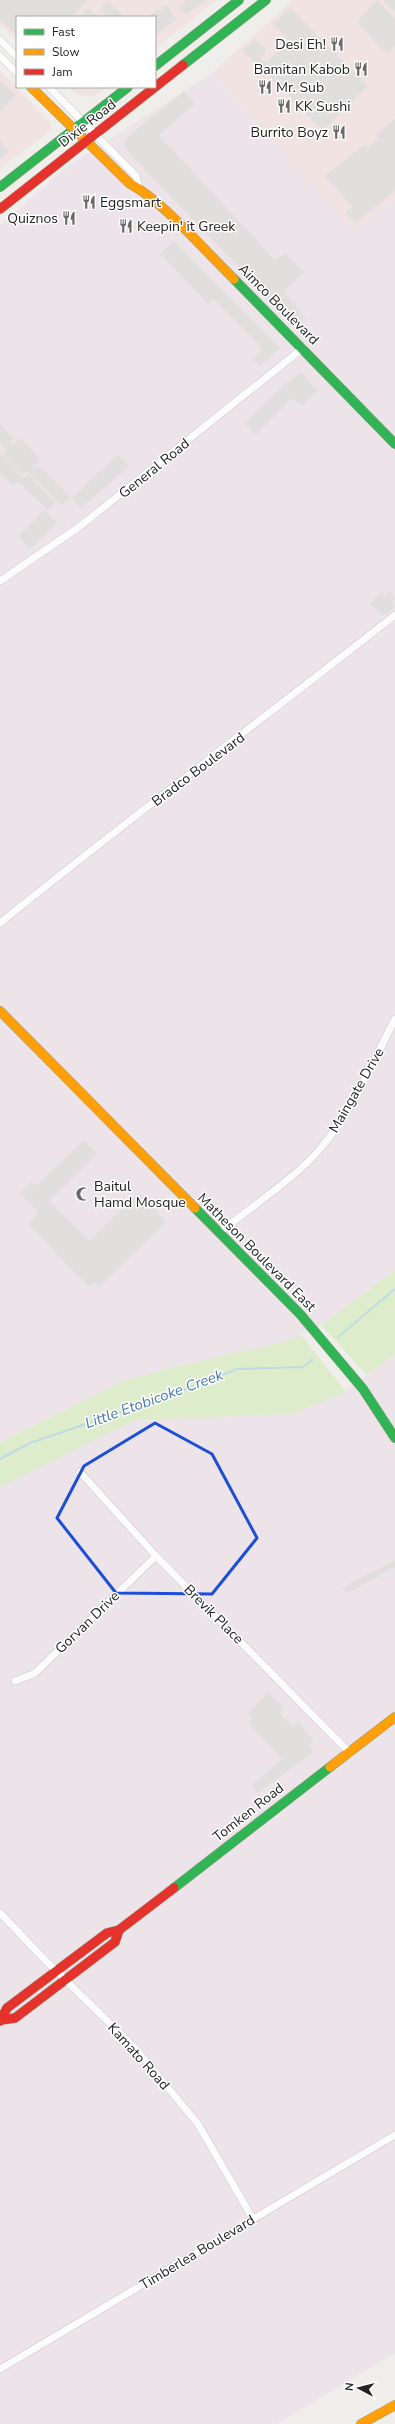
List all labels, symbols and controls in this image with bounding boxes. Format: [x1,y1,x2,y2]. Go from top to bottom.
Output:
legend [16,16,156,88]
text: Fast [52,24,75,40]
place label: Desi Eh! [275,35,326,54]
restaurant icon: Desi Eh! [329,36,345,52]
text: Slow [52,44,80,60]
place label: Bamitan Kabob [254,60,350,79]
restaurant icon: Bamitan Kabob [353,61,369,77]
text: Jam [51,64,73,80]
place label: Mr. Sub [276,78,324,97]
restaurant icon: Mr. Sub [257,79,273,95]
street label: Dixie Road [55,95,120,152]
place label: KK Sushi [295,97,351,116]
restaurant icon: KK Sushi [276,98,292,114]
place label: Burrito Boyz [250,123,329,142]
restaurant icon: Burrito Boyz [331,124,347,140]
place label: Eggsmart [100,193,161,212]
restaurant icon: Eggsmart [81,194,97,210]
place label: Quiznos [7,209,58,228]
restaurant icon: Quiznos [61,210,77,226]
place label: Keepin' it Greek [137,217,236,236]
restaurant icon: Keepin' it Greek [118,218,134,234]
street label: Aimco Boulevard [234,260,323,349]
street label: General Road [115,434,194,503]
street label: Bradco Boulevard [148,728,249,811]
street label: Maingate Drive [324,1044,388,1136]
place label: Baitul Hamd Mosque [94,1177,186,1212]
mosque icon: Baitul Hamd Mosque [75,1186,91,1202]
street label: Matheson Boulevard East [193,1189,320,1316]
water label: Little Etobicoke Creek [82,1365,226,1433]
street label: Brevik Place [180,1580,248,1648]
street label: Gorvan Drive [51,1587,124,1658]
street label: Tomken Road [209,1779,288,1846]
street label: Kamato Road [103,2019,174,2094]
street label: Timberlea Boulevard [136,2211,258,2294]
north arrow [339,2368,379,2408]
text: N [342,2382,358,2392]

